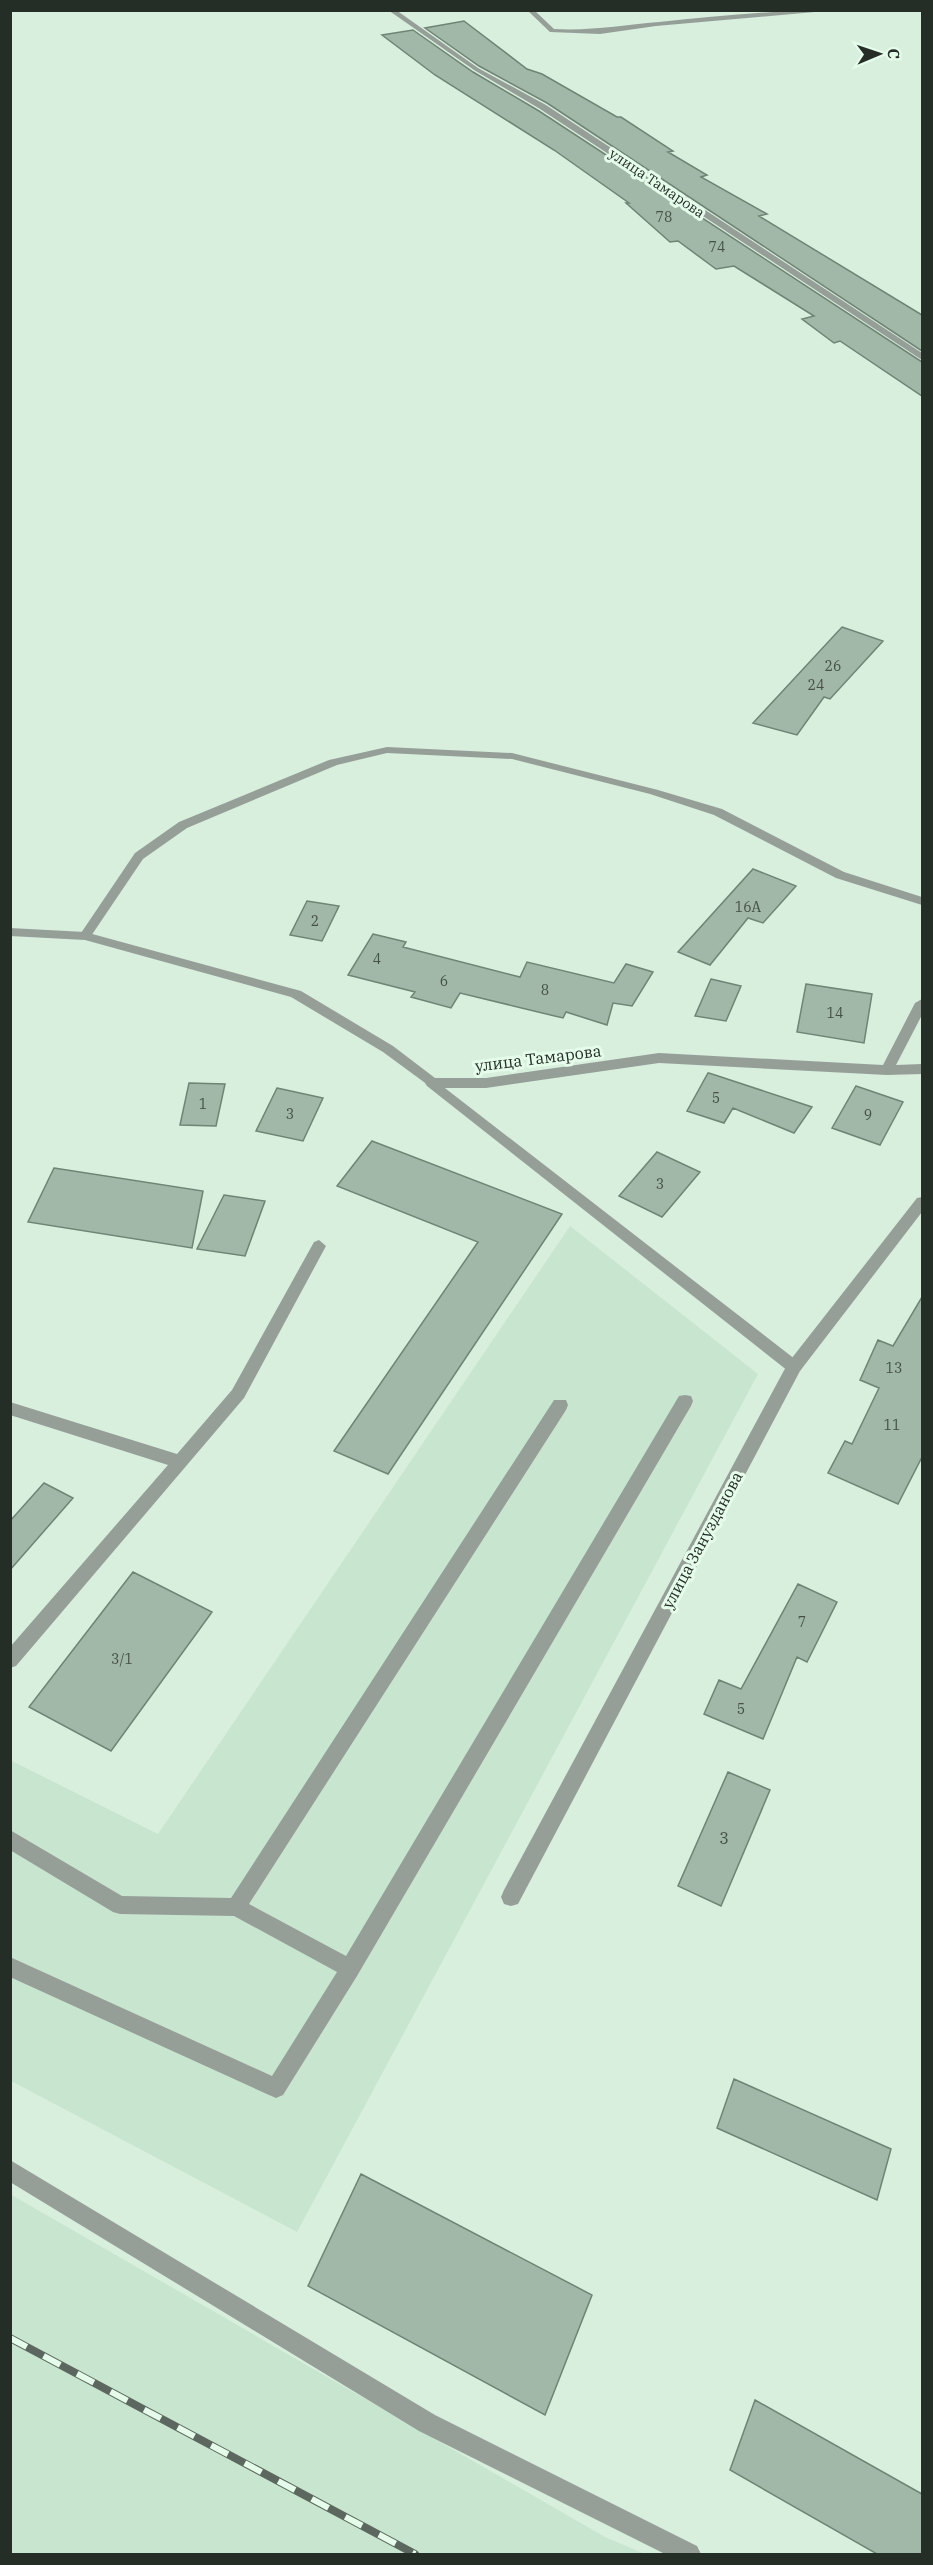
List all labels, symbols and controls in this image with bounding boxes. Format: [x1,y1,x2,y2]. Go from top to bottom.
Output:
north arrow [849,24,909,84]
text: С [884,48,904,59]
street label: улица Тамарова [606,144,708,222]
house number: 78 [656,208,672,226]
house number: 74 [709,238,725,256]
house number: 26 [825,657,841,675]
house number: 24 [808,676,824,694]
house number: 16А [735,898,762,916]
house number: 2 [311,912,319,930]
house number: 4 [373,950,381,968]
house number: 6 [440,972,448,990]
house number: 8 [541,981,549,999]
house number: 14 [827,1004,843,1022]
street label: улица Тамарова [474,1040,603,1076]
house number: 5 [712,1089,720,1107]
house number: 1 [199,1095,207,1113]
house number: 3 [286,1105,294,1123]
house number: 9 [864,1106,872,1124]
house number: 3 [656,1175,664,1193]
house number: 13 [886,1359,902,1377]
house number: 11 [884,1416,900,1434]
street label: улица Занузданова [657,1468,747,1612]
house number: 7 [798,1613,806,1631]
house number: 3/1 [111,1650,133,1668]
house number: 5 [737,1700,745,1718]
house number: 3 [719,1828,729,1848]

